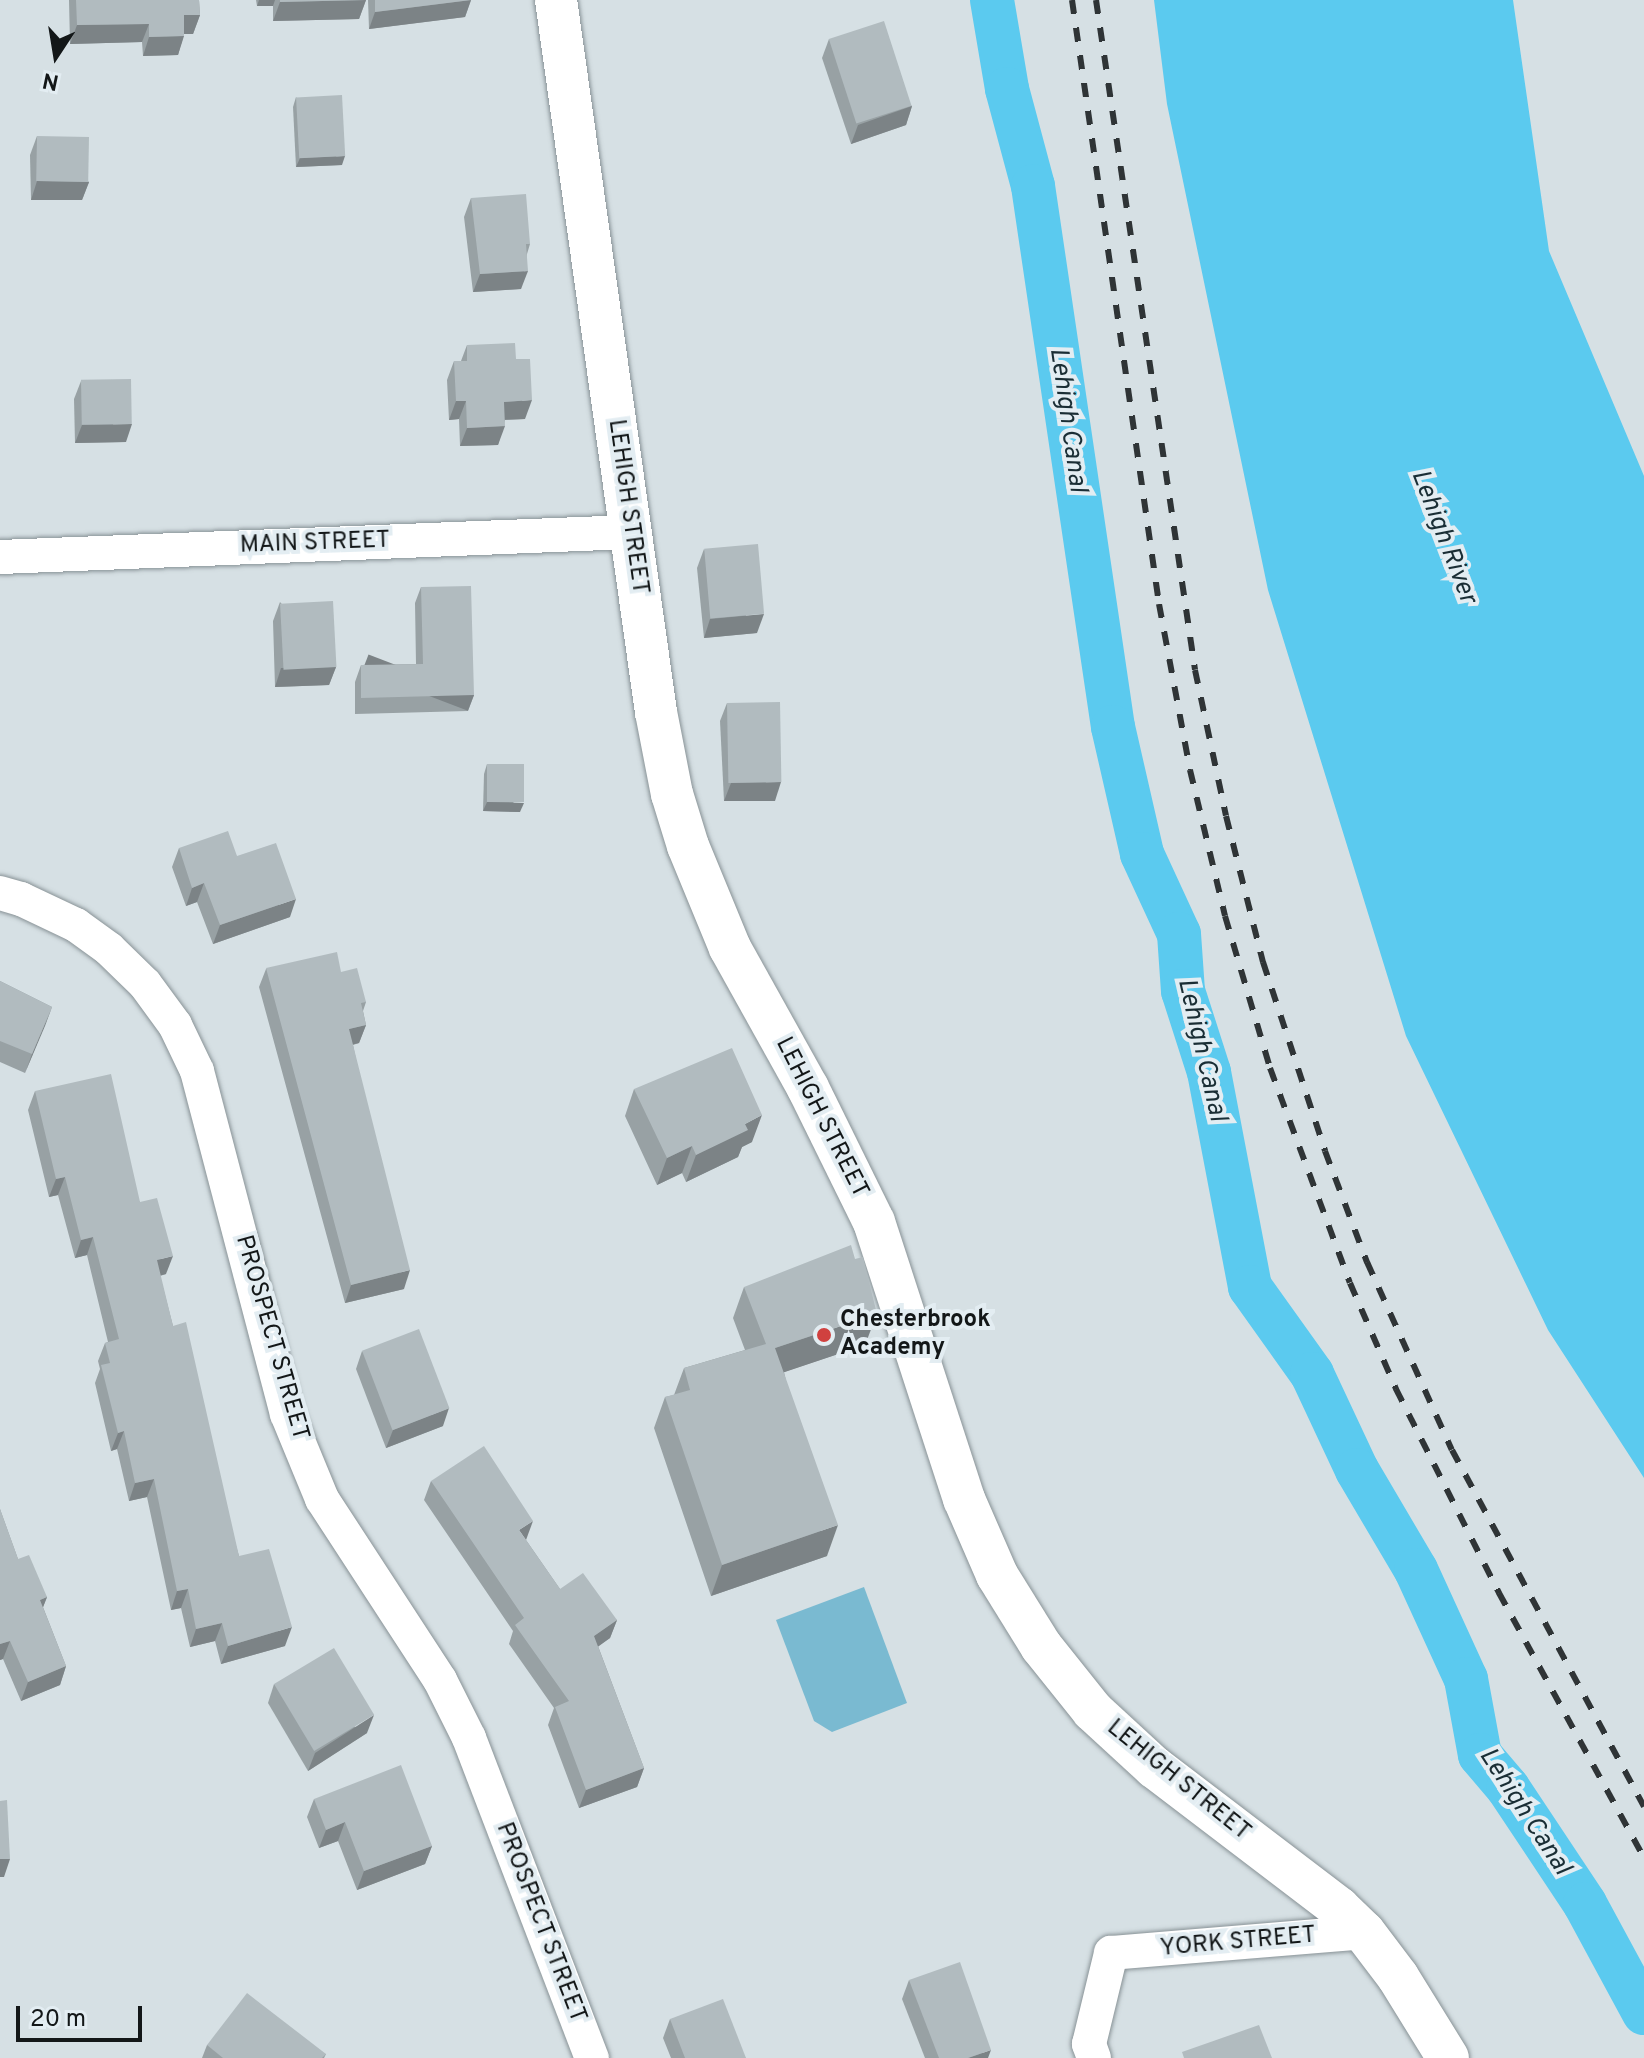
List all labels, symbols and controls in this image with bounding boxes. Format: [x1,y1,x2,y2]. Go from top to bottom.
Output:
north arrow [16,16,96,96]
text: N [40,65,61,95]
water label: Lehigh Canal [1041,346,1093,494]
street label: LEHIGH STREET [600,418,654,596]
water label: Lehigh River [1403,466,1483,608]
street label: MAIN STREET [239,527,391,561]
water label: Lehigh Canal [1169,975,1233,1125]
street label: LEHIGH STREET [768,1033,874,1203]
street label: PROSPECT STREET [228,1232,314,1444]
place label: Chesterbrook Academy [840,1307,991,1363]
marker: Chesterbrook Academy [815,1326,833,1344]
street label: LEHIGH STREET [1100,1714,1256,1848]
water label: Lehigh Canal [1471,1742,1577,1882]
street label: PROSPECT STREET [488,1818,592,2028]
street label: YORK STREET [1159,1922,1317,1964]
scale bar [20,1990,146,2040]
text: 20 m [30,2005,86,2035]

